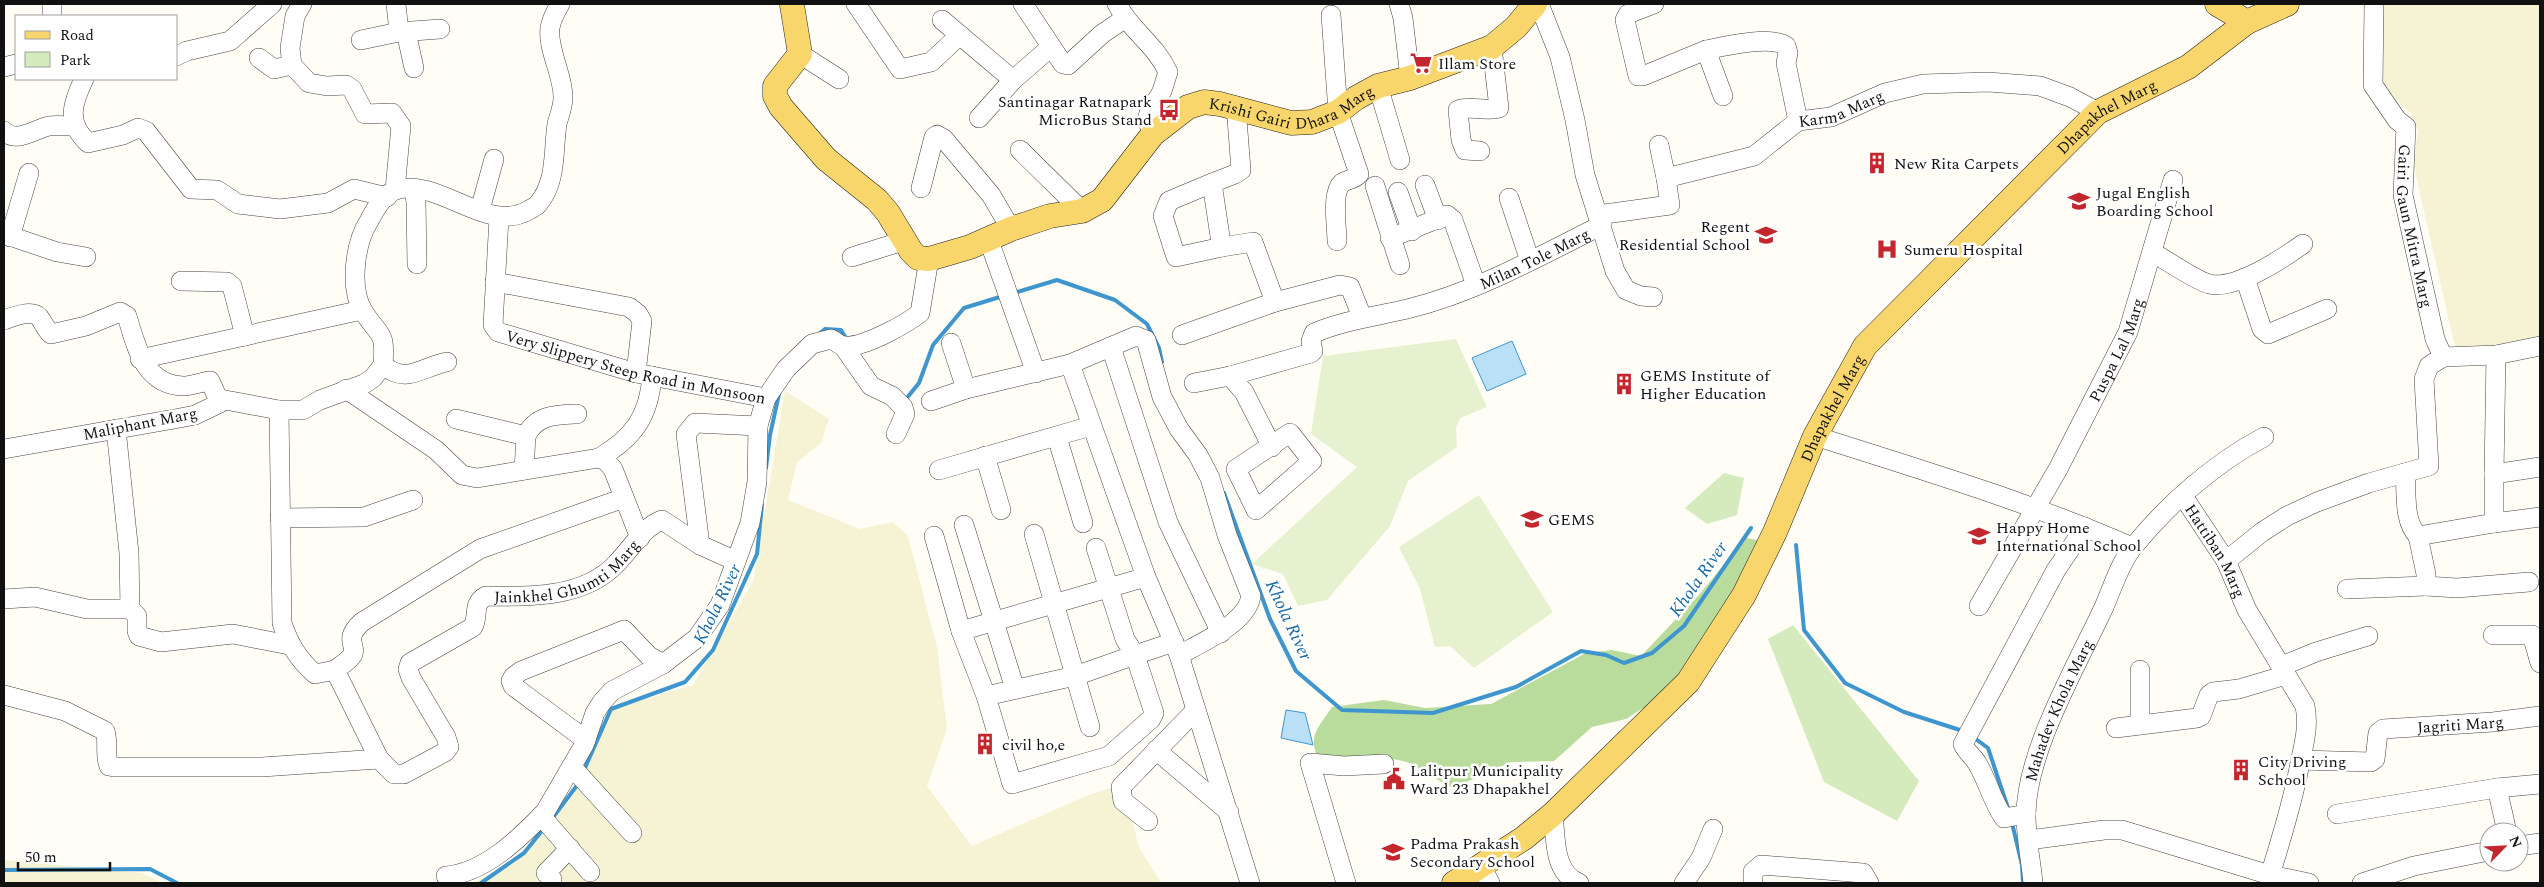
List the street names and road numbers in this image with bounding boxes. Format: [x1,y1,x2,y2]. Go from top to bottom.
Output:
street label: Dhapakhel Marg [2051,73,2161,160]
street label: Krishi Gairi Dhara Marg [1207,79,1378,136]
street label: Karma Marg [1797,84,1888,134]
street label: Gairi Gaun Mitra Marg [2390,144,2439,310]
street label: Milan Tole Marg [1476,222,1594,296]
street label: Puspa Lal Marg [2083,295,2150,406]
street label: Very Slippery Steep Road in Monsoon [502,324,768,411]
street label: Dhapakhel Marg [1794,350,1871,466]
street label: Maliphant Marg [81,401,199,447]
street label: Hattiban Marg [2178,499,2251,602]
street label: Jainkhel Ghumti Marg [494,534,645,609]
street label: Mahadev Khola Marg [2019,635,2100,784]
street label: Jagriti Marg [2416,710,2505,740]

